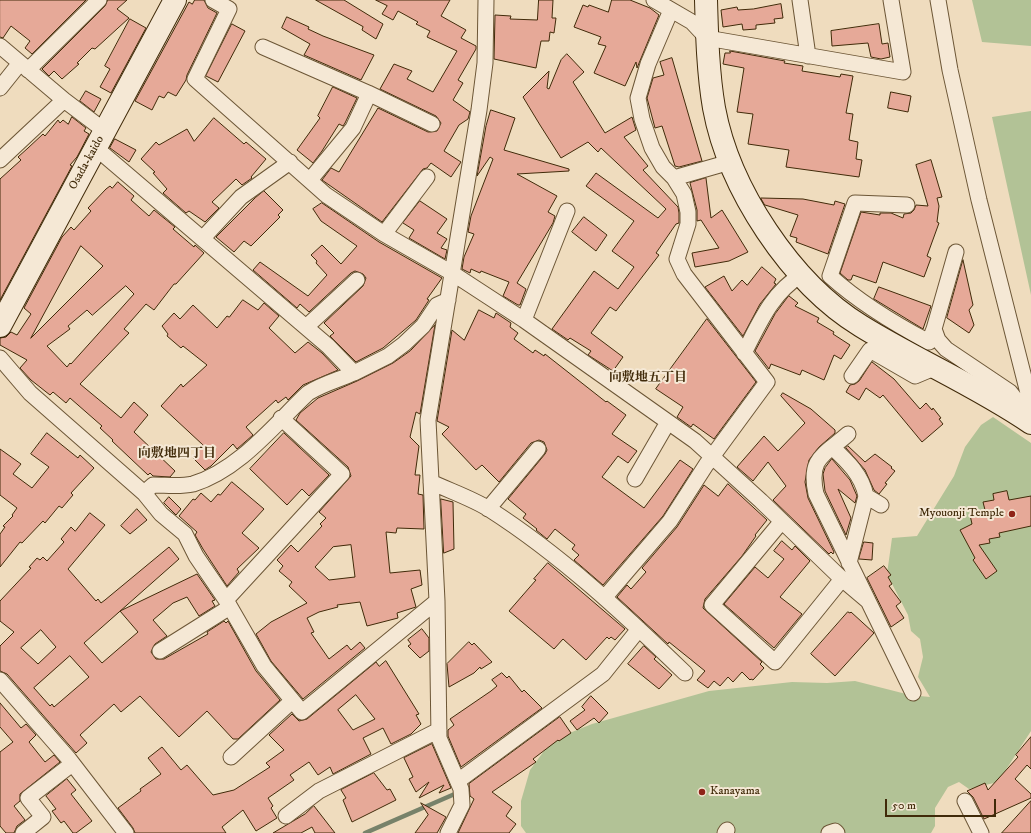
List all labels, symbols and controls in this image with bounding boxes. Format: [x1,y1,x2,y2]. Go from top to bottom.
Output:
street label: Osada-kaido [66,133,108,193]
district label: 向敷地五丁目 [609,370,687,386]
district label: 向敷地四丁目 [138,446,216,462]
place label: Myouonji Temple [919,507,1004,521]
marker: Myouonji Temple [1007,509,1017,519]
place label: Kanayama [710,785,760,799]
marker: Kanayama [697,787,707,797]
scale bar [887,791,998,817]
text: 50 m [892,798,916,813]

